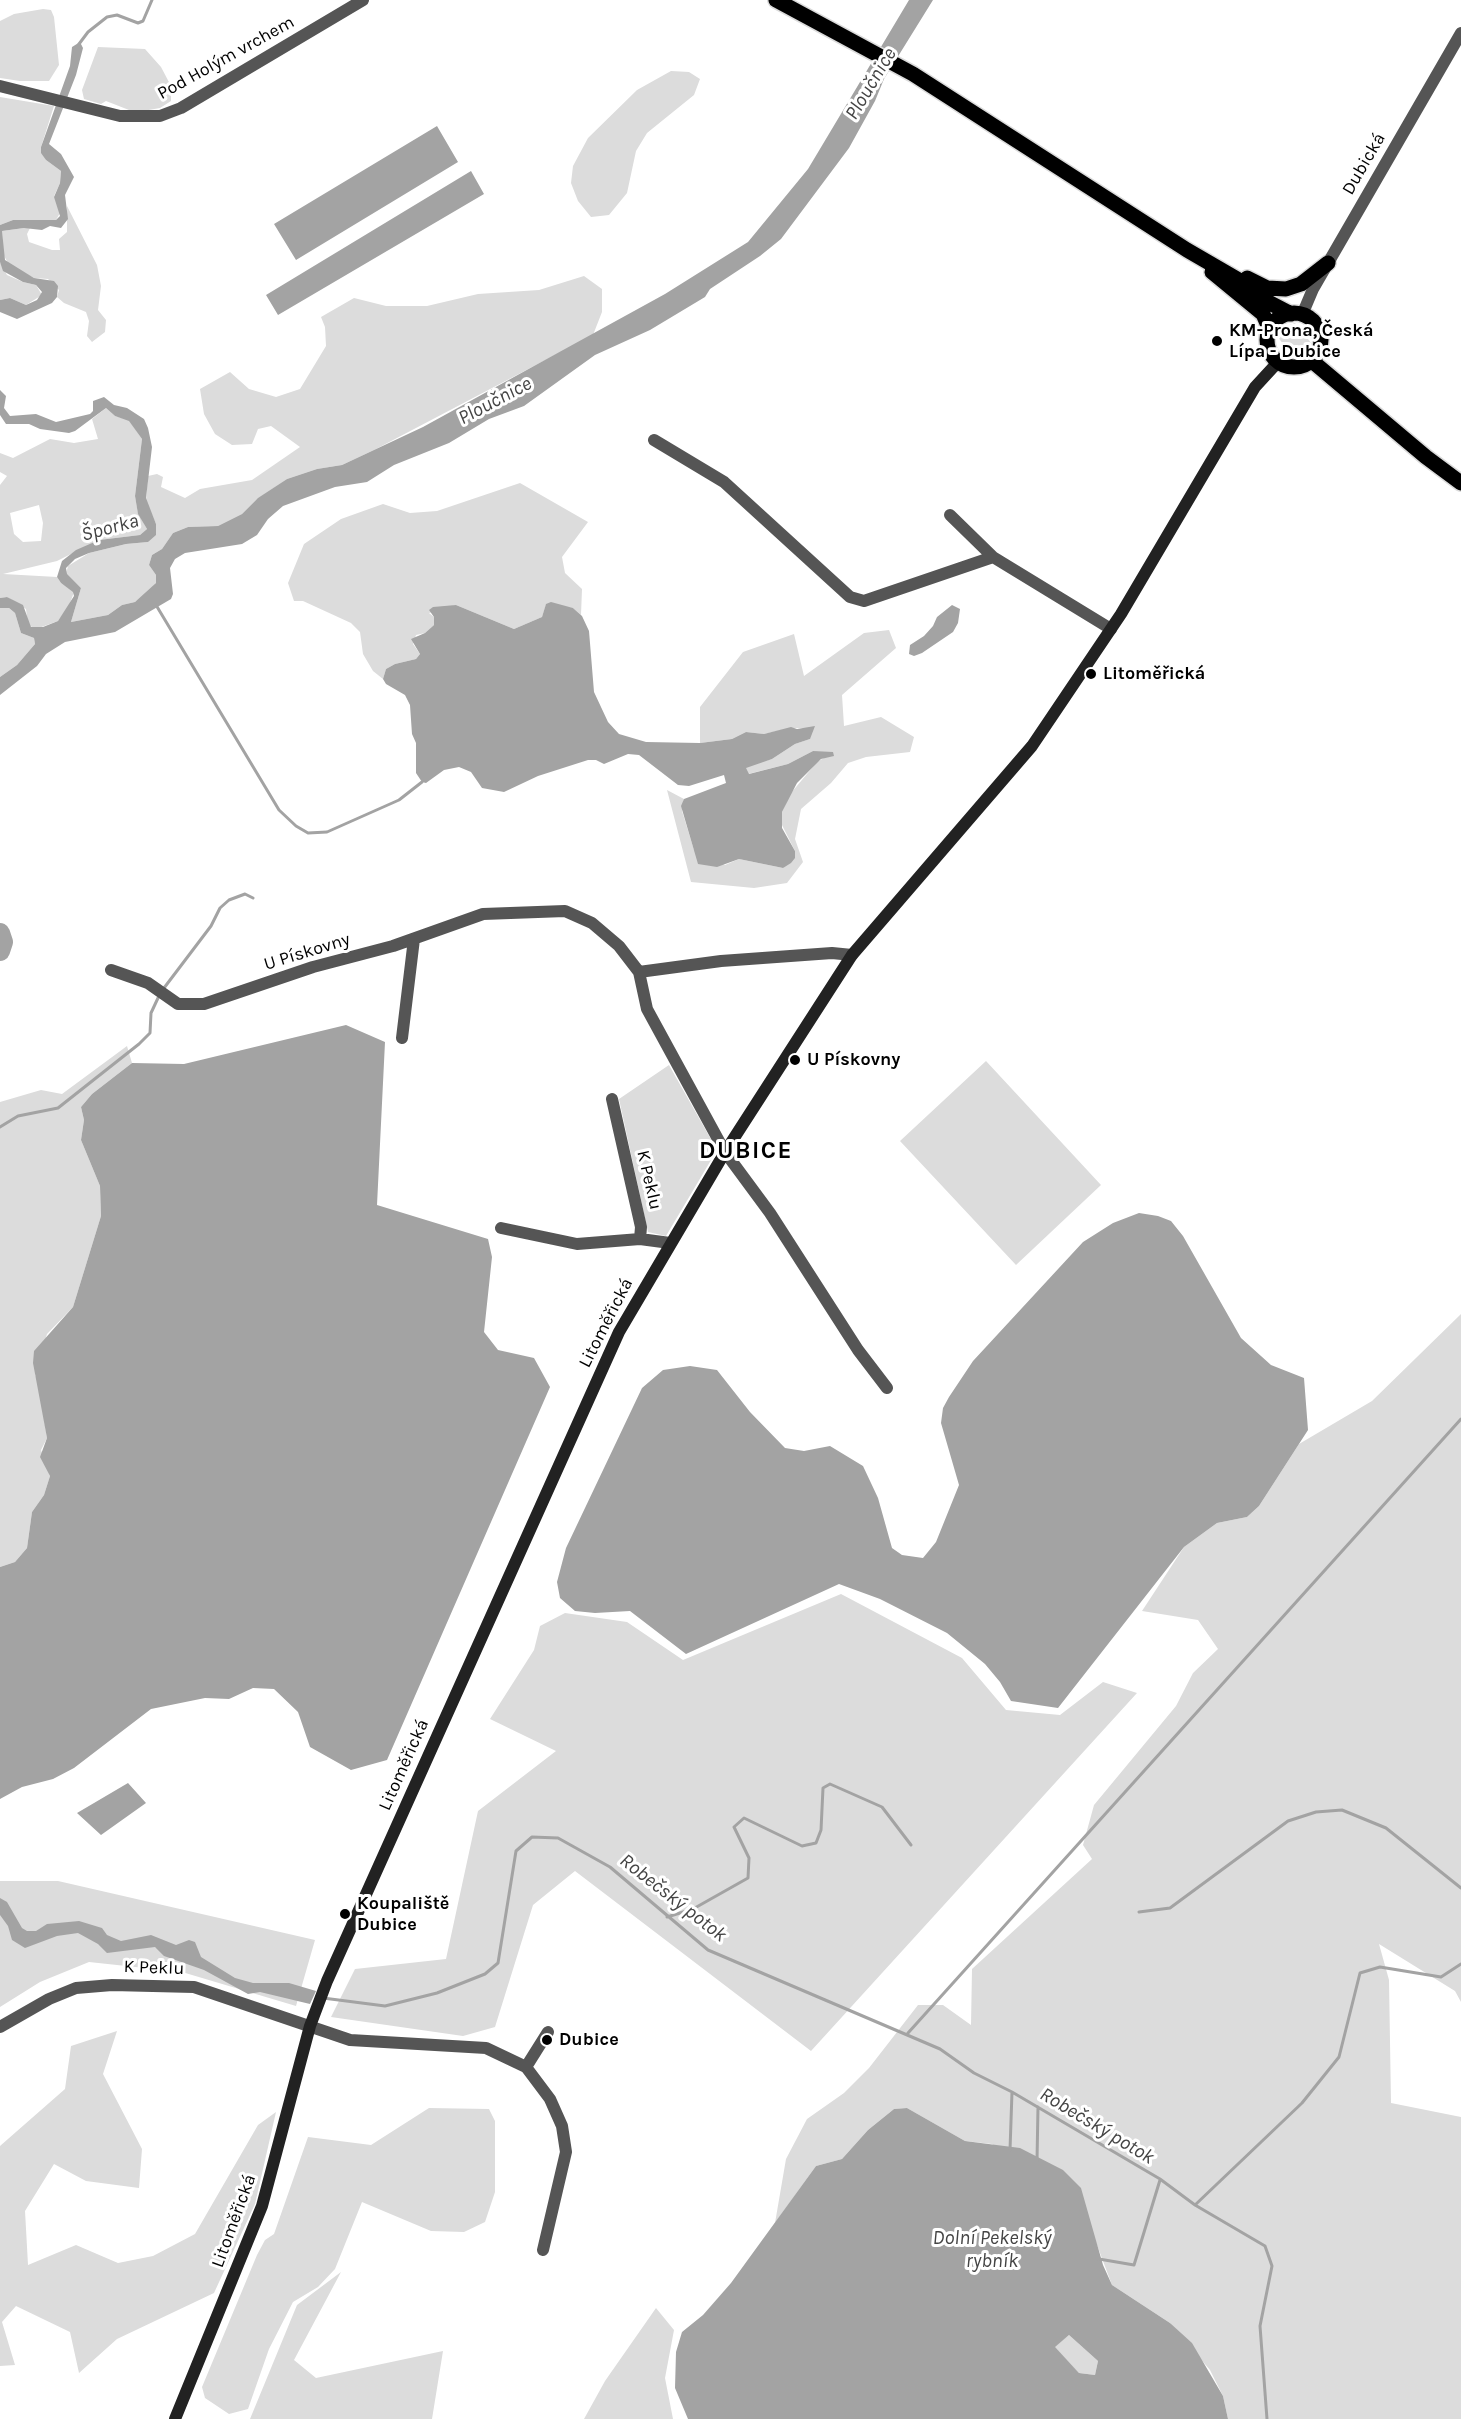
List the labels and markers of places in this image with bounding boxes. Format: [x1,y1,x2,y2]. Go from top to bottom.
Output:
place label: KM-Prona, Česká Lípa - Dubice [1229,320,1373,362]
marker: KM-Prona, Česká Lípa - Dubice [1210,334,1224,348]
place label: Litoměřická [1103,663,1205,685]
marker: Litoměřická [1084,667,1098,681]
place label: U Pískovny [807,1049,900,1071]
marker: U Pískovny [788,1053,802,1067]
place label: Koupaliště Dubice [357,1893,449,1936]
marker: Koupaliště Dubice [338,1907,352,1921]
place label: Dubice [559,2029,619,2051]
marker: Dubice [540,2033,554,2047]

